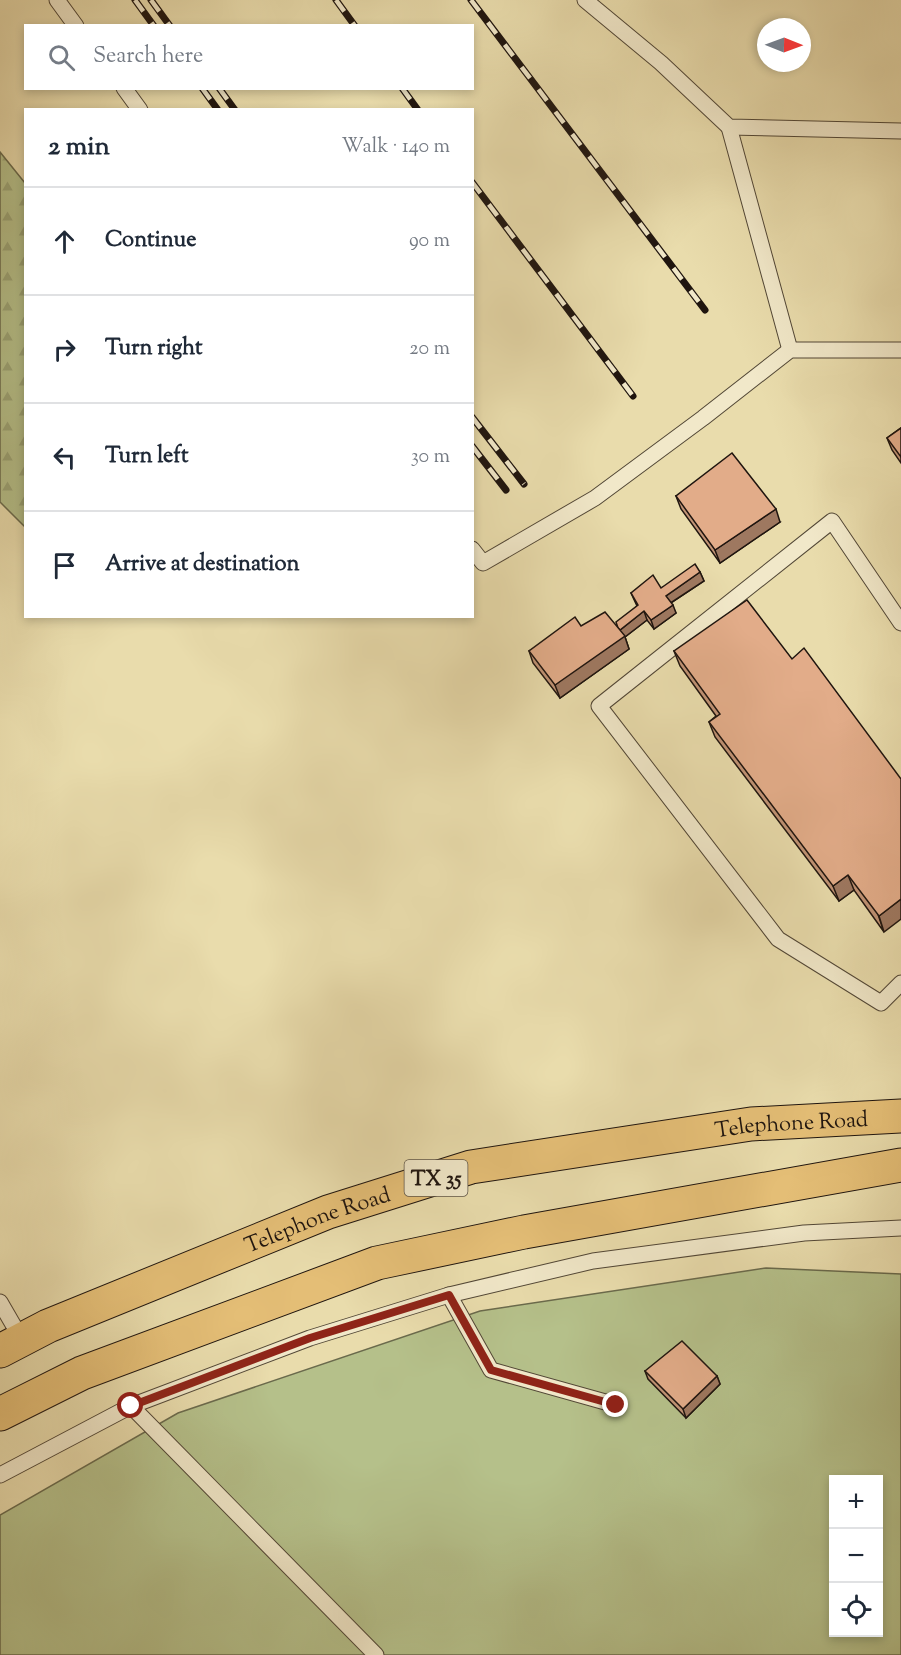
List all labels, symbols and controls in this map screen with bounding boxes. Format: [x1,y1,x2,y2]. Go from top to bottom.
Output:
north arrow [757,18,811,72]
search box [24,24,474,90]
icon: search [45,41,78,74]
text: Search here [93,41,203,73]
text: 2 min [48,129,110,166]
text: Walk · 140 m [341,133,450,162]
icon: ahead [48,225,81,258]
text: Continue [105,225,196,257]
text: 90 m [409,227,450,256]
icon: right [48,333,81,366]
text: Turn right [105,333,202,365]
text: 20 m [409,335,450,364]
icon: left [48,441,81,474]
text: Turn left [105,441,188,473]
text: 30 m [411,443,450,472]
icon: arrive [48,549,81,582]
text: Arrive at destination [105,549,300,581]
street label: Telephone Road [713,1105,869,1148]
road number: TX 35 [404,1160,468,1196]
street label: Telephone Road [240,1180,395,1263]
route end [602,1391,628,1417]
route start [117,1392,143,1418]
map controls [829,1475,883,1637]
button: + [829,1475,883,1529]
button: − [829,1529,883,1583]
button: locate [829,1583,883,1637]

